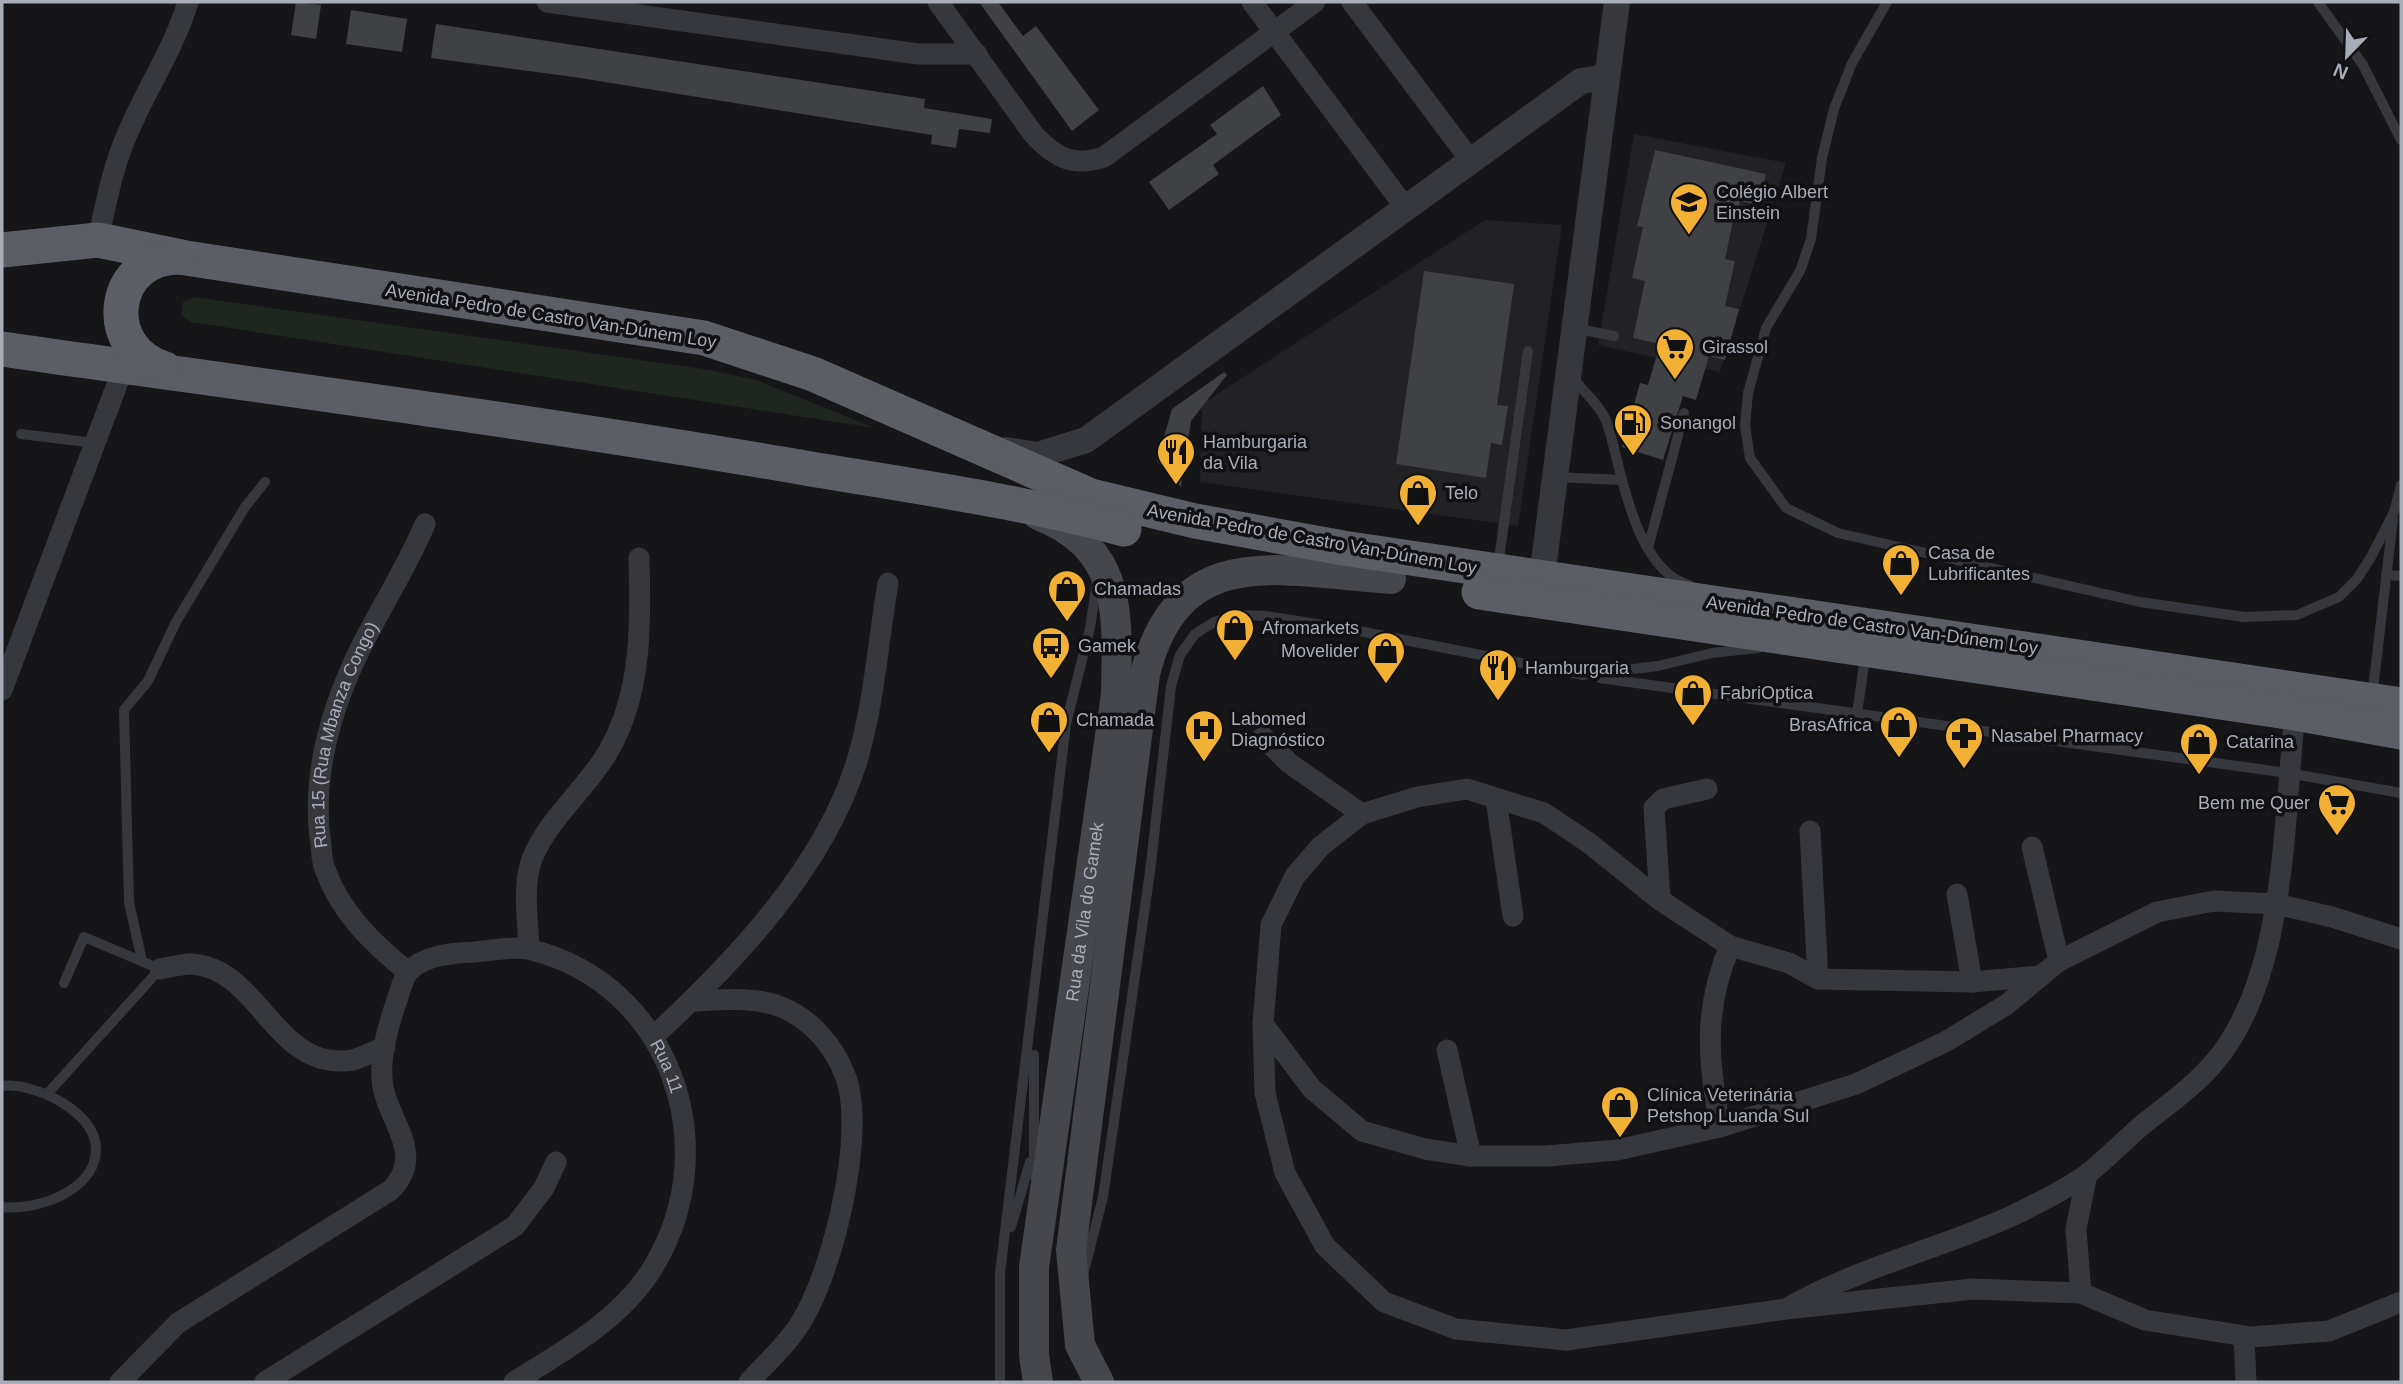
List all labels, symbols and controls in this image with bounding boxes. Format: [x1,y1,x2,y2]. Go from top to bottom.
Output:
north arrow [2312,21,2382,91]
text: N [2330,59,2351,84]
school or university icon: Colégio Albert Einstein [1668,181,1710,236]
place label: Colégio Albert Einstein [1716,182,1828,223]
street label: Avenida Pedro de Castro Van-Dúnem Loy [384,280,718,352]
supermarket icon: Girassol [1654,326,1696,381]
place label: Girassol [1702,337,1768,357]
fuel station icon: Sonangol [1612,402,1654,457]
place label: Sonangol [1660,413,1736,433]
restaurant icon: Hamburgaria da Vila [1155,431,1197,486]
place label: Hamburgaria da Vila [1203,432,1308,473]
shop icon: Telo [1397,472,1439,527]
place label: Telo [1445,483,1478,503]
street label: Avenida Pedro de Castro Van-Dúnem Loy [1146,500,1478,578]
shop icon: Casa de Lubrificantes [1880,542,1922,597]
place label: Casa de Lubrificantes [1928,543,2030,584]
shop icon: Chamadas [1046,568,1088,623]
place label: Chamadas [1094,579,1181,599]
street label: Avenida Pedro de Castro Van-Dúnem Loy [1705,592,2039,658]
shop icon: Afromarkets [1214,607,1256,662]
street label: Rua 15 (Rua Mbanza Congo) [308,618,382,849]
place label: Afromarkets [1262,618,1359,638]
bus stop icon: Gamek [1030,625,1072,680]
shop icon: Movelider [1365,630,1407,685]
place label: Gamek [1078,636,1137,656]
place label: Movelider [1281,641,1359,661]
restaurant icon: Hamburgaria [1477,647,1519,702]
place label: Hamburgaria [1525,658,1630,678]
shop icon: FabriOptica [1672,672,1714,727]
place label: FabriOptica [1720,683,1814,703]
shop icon: Chamada [1028,699,1070,754]
shop icon: BrasAfrica [1878,704,1920,759]
hospital icon: Labomed Diagnóstico [1183,708,1225,763]
place label: Labomed Diagnóstico [1231,709,1325,750]
place label: Chamada [1076,710,1155,730]
place label: BrasAfrica [1789,715,1873,735]
pharmacy icon: Nasabel Pharmacy [1943,715,1985,770]
shop icon: Catarina [2178,721,2220,776]
place label: Nasabel Pharmacy [1991,726,2143,746]
place label: Catarina [2226,732,2295,752]
supermarket icon: Bem me Quer [2316,782,2358,837]
place label: Bem me Quer [2198,793,2310,813]
street label: Rua da Vila do Gamek [1062,820,1108,1003]
street label: Rua 11 [646,1036,687,1096]
shop icon: Clínica Veterinária Petshop Luanda Sul [1599,1084,1641,1139]
place label: Clínica Veterinária Petshop Luanda Sul [1647,1085,1809,1126]

